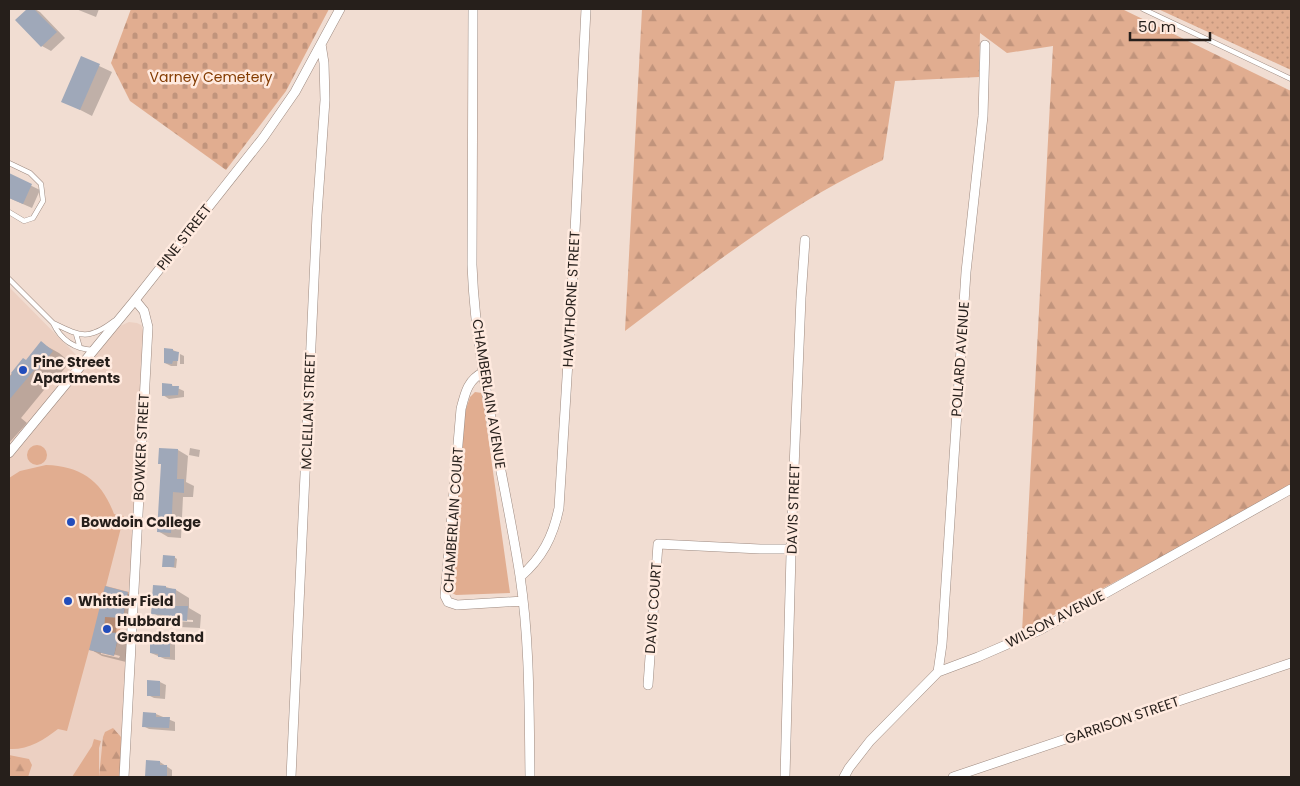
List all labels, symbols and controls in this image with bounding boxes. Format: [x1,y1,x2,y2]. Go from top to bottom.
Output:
scale bar [1130,10,1210,42]
text: 50 m [1138,16,1176,37]
park label: Varney Cemetery [150,67,273,87]
street label: PINE STREET [152,200,216,274]
street label: HAWTHORNE STREET [557,230,585,368]
street label: POLLARD AVENUE [946,301,974,417]
street label: CHAMBERLAIN AVENUE [467,318,511,470]
place label: Pine Street Apartments [33,352,121,388]
street label: MCLELLAN STREET [296,352,320,470]
marker: Pine Street Apartments [17,364,29,376]
street label: BOWKER STREET [128,392,154,501]
street label: CHAMBERLAIN COURT [438,446,468,594]
street label: DAVIS STREET [781,463,805,555]
place label: Bowdoin College [81,512,201,532]
marker: Bowdoin College [65,516,77,528]
street label: DAVIS COURT [640,561,666,654]
street label: WILSON AVENUE [1002,585,1108,653]
place label: Whittier Field [78,591,173,611]
marker: Whittier Field [62,595,74,607]
place label: Hubbard Grandstand [117,611,204,647]
marker: Hubbard Grandstand [101,623,113,635]
street label: GARRISON STREET [1062,691,1182,749]

